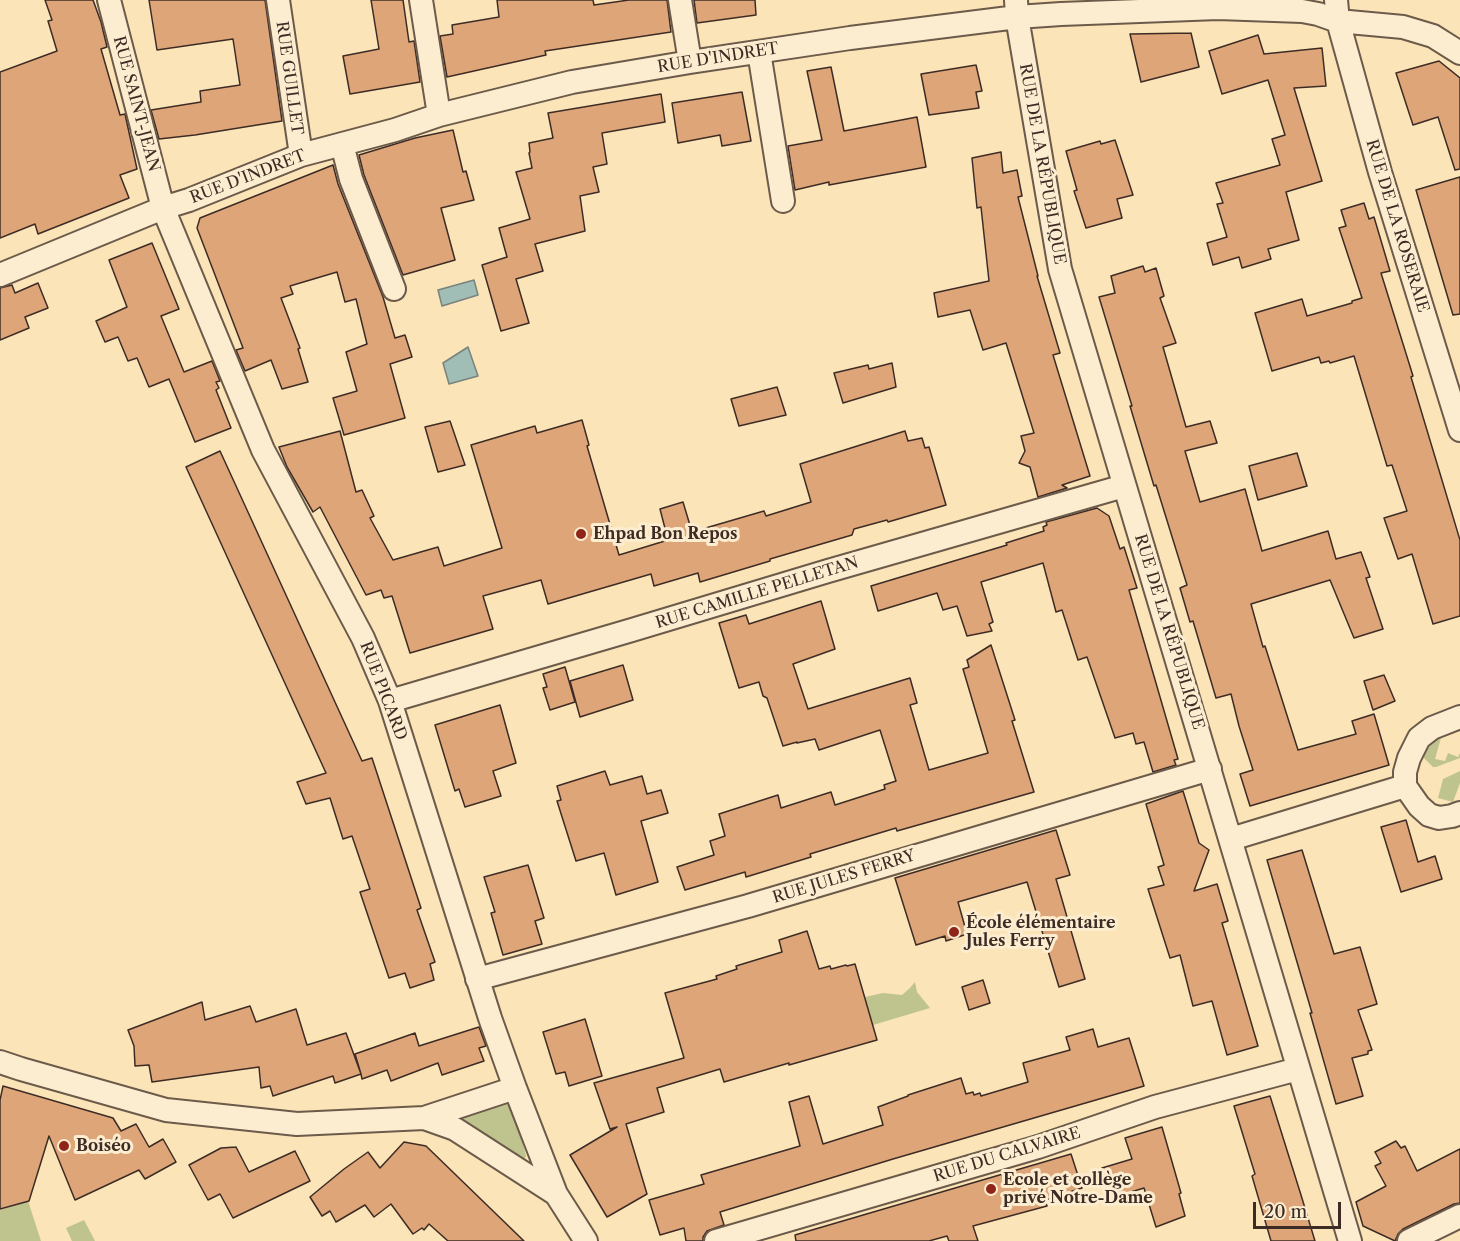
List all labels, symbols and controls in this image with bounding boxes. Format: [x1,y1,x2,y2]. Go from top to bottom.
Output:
street label: RUE GUILLET [272,20,306,136]
street label: RUE SAINT-JEAN [109,34,163,174]
street label: RUE D'INDRET [656,39,780,77]
street label: RUE DE LA RÉPUBLIQUE [1015,62,1069,266]
street label: RUE DE LA ROSERAIE [1362,137,1432,315]
street label: RUE D'INDRET [187,146,309,208]
place label: Ehpad Bon Repos [593,524,737,544]
marker: Ehpad Bon Repos [574,527,588,541]
street label: RUE DE LA RÉPUBLIQUE [1130,532,1208,732]
street label: RUE CAMILLE PELLETAN [653,553,861,633]
street label: RUE PICARD [355,639,411,743]
street label: RUE JULES FERRY [770,846,918,908]
place label: École élémentaire Jules Ferry [966,913,1116,951]
marker: École élémentaire Jules Ferry [947,925,961,939]
street label: RUE DU CALVAIRE [931,1123,1083,1187]
place label: Boiséo [76,1136,131,1156]
marker: Boiséo [57,1139,71,1153]
place label: Ecole et collège privé Notre-Dame [1003,1170,1153,1208]
marker: Ecole et collège privé Notre-Dame [984,1182,998,1196]
scale bar [1256,1190,1344,1228]
text: 20 m [1264,1201,1307,1223]

